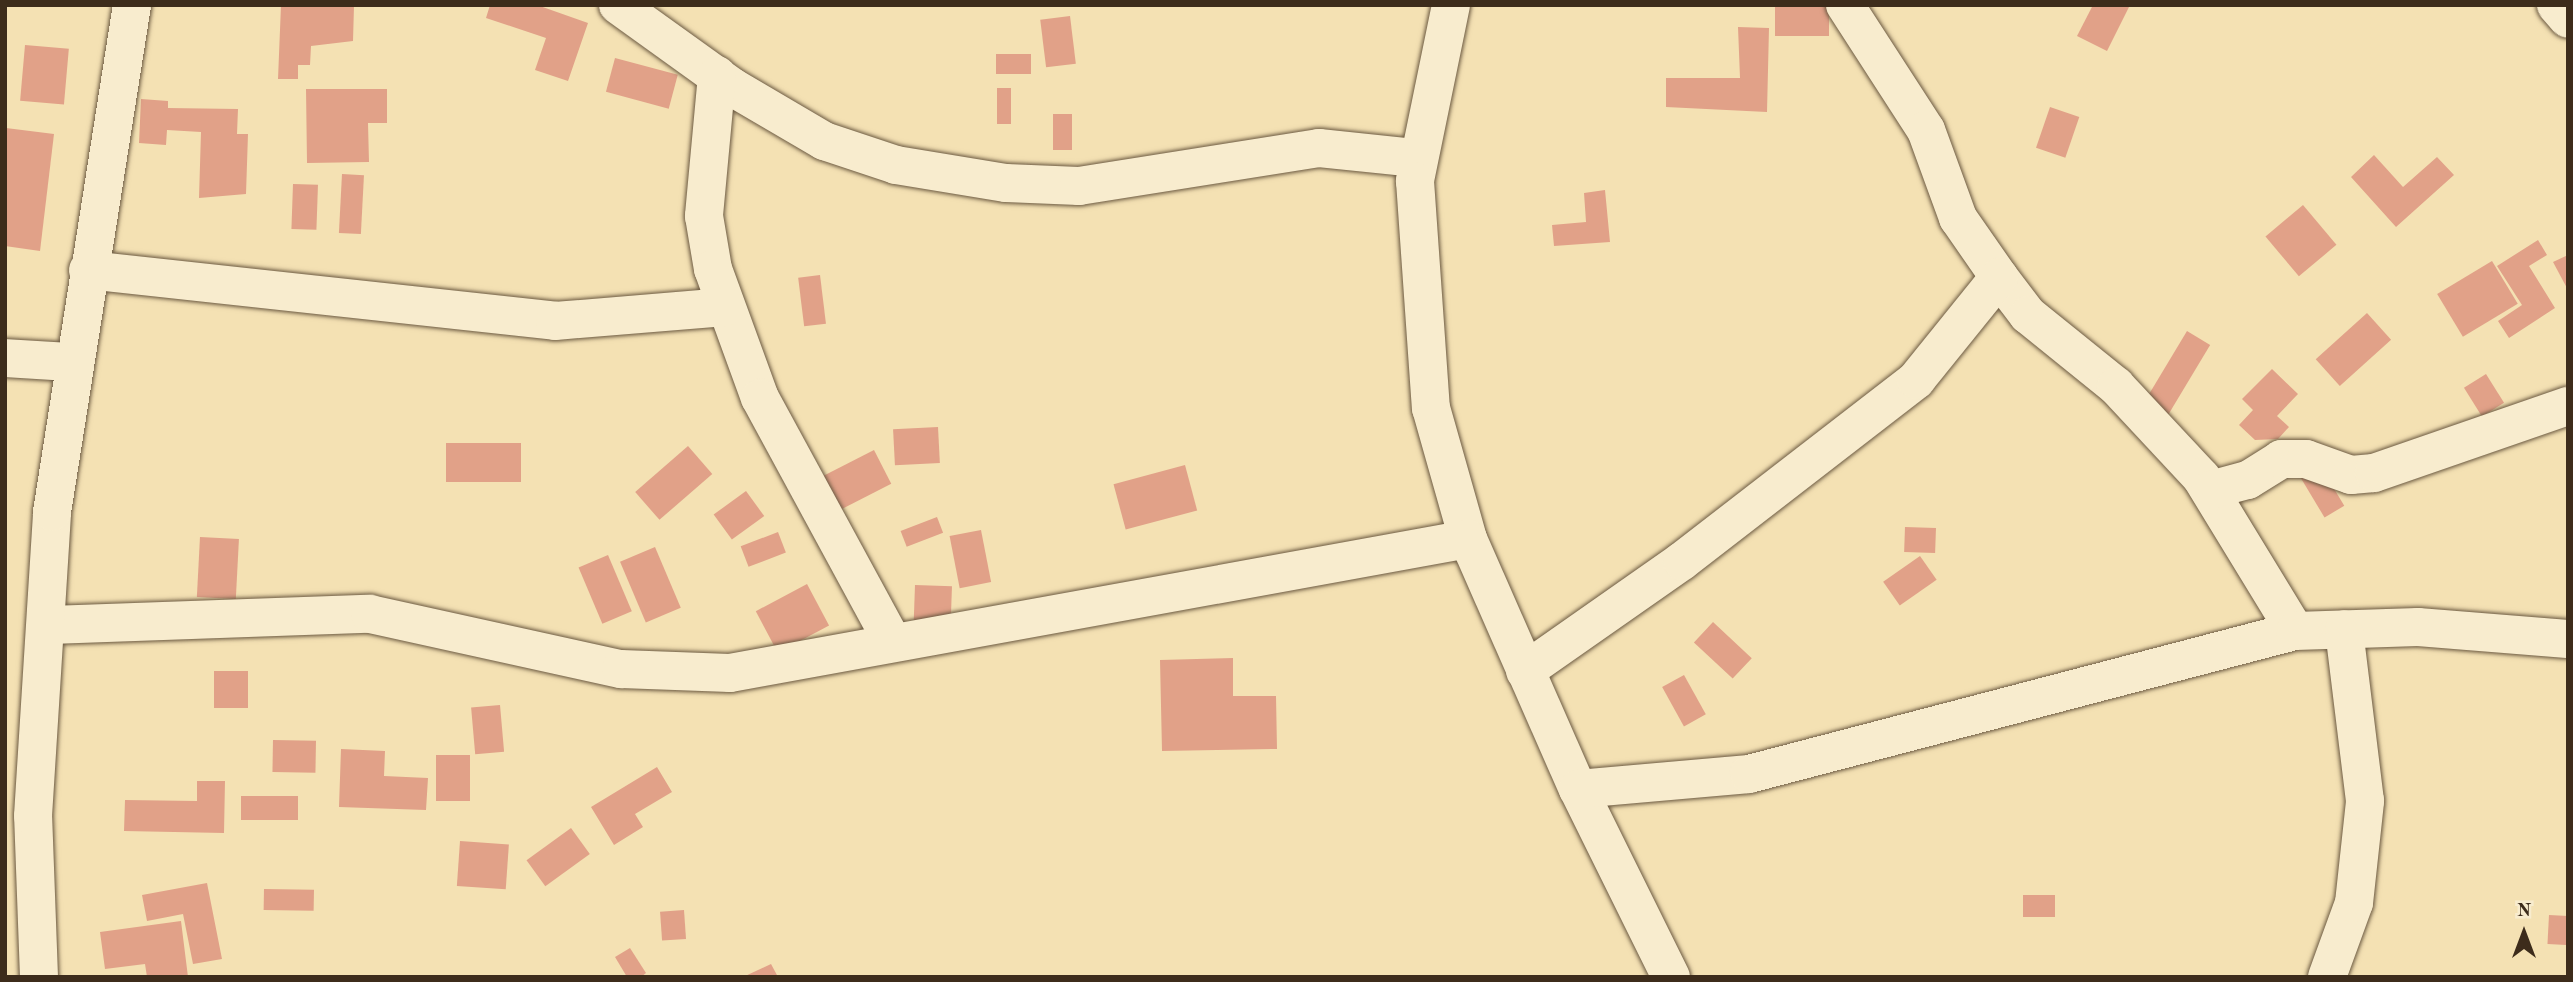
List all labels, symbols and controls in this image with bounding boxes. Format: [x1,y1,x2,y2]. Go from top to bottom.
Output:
north arrow [2489,898,2559,968]
text: N [2517,902,2531,921]

